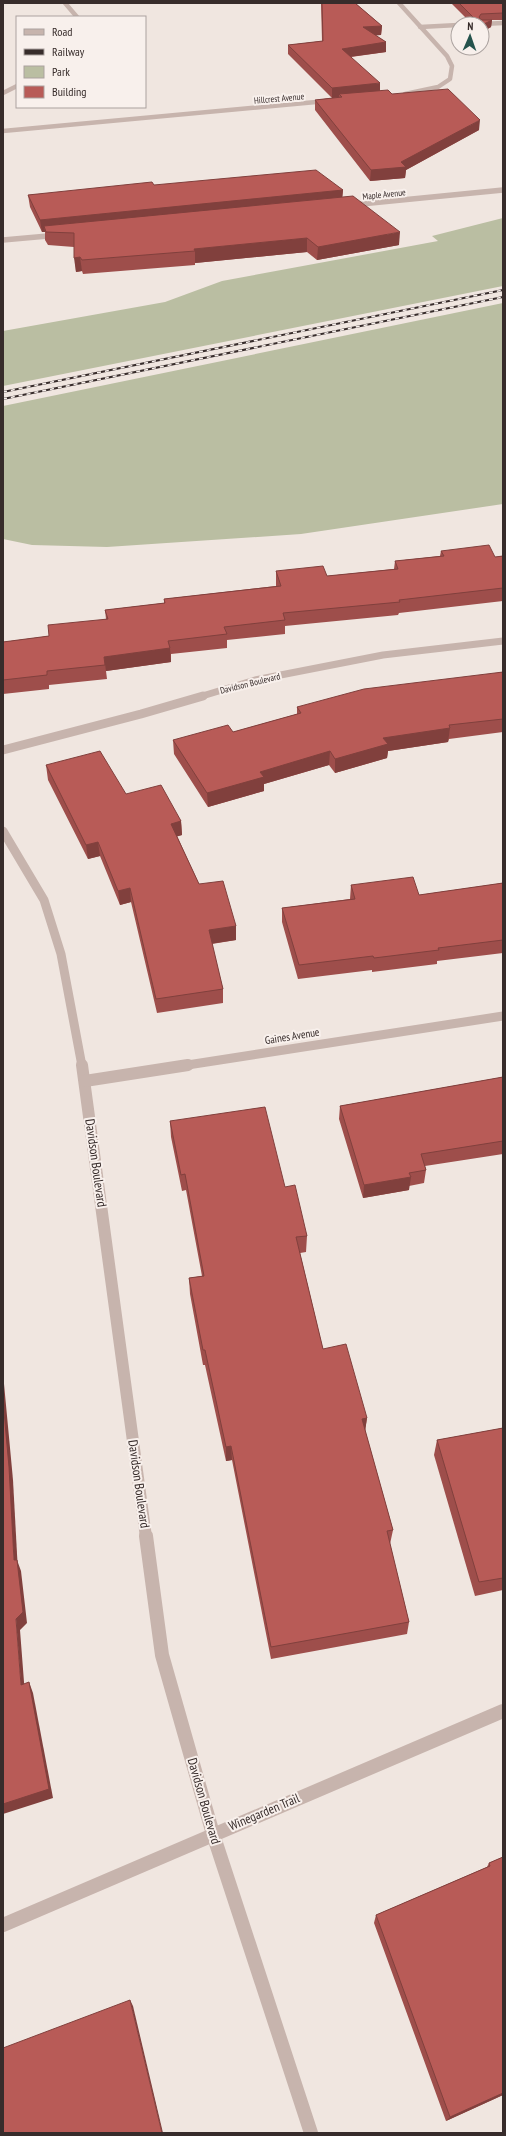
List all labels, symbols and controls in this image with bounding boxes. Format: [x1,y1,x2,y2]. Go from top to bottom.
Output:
legend [16,16,146,108]
north arrow [450,16,490,56]
text: N [467,19,474,33]
text: Road [52,24,72,39]
text: Railway [52,44,85,59]
text: Park [52,64,70,79]
text: Building [52,84,87,99]
street label: Hillcrest Avenue [253,90,305,106]
street label: Maple Avenue [362,186,406,202]
street label: Davidson Boulevard [219,670,281,696]
street label: Gaines Avenue [264,1025,321,1047]
street label: Davidson Boulevard [81,1118,111,1208]
street label: Davidson Boulevard [124,1439,154,1529]
street label: Davidson Boulevard [184,1756,224,1846]
street label: Winegarden Trail [226,1789,302,1835]

